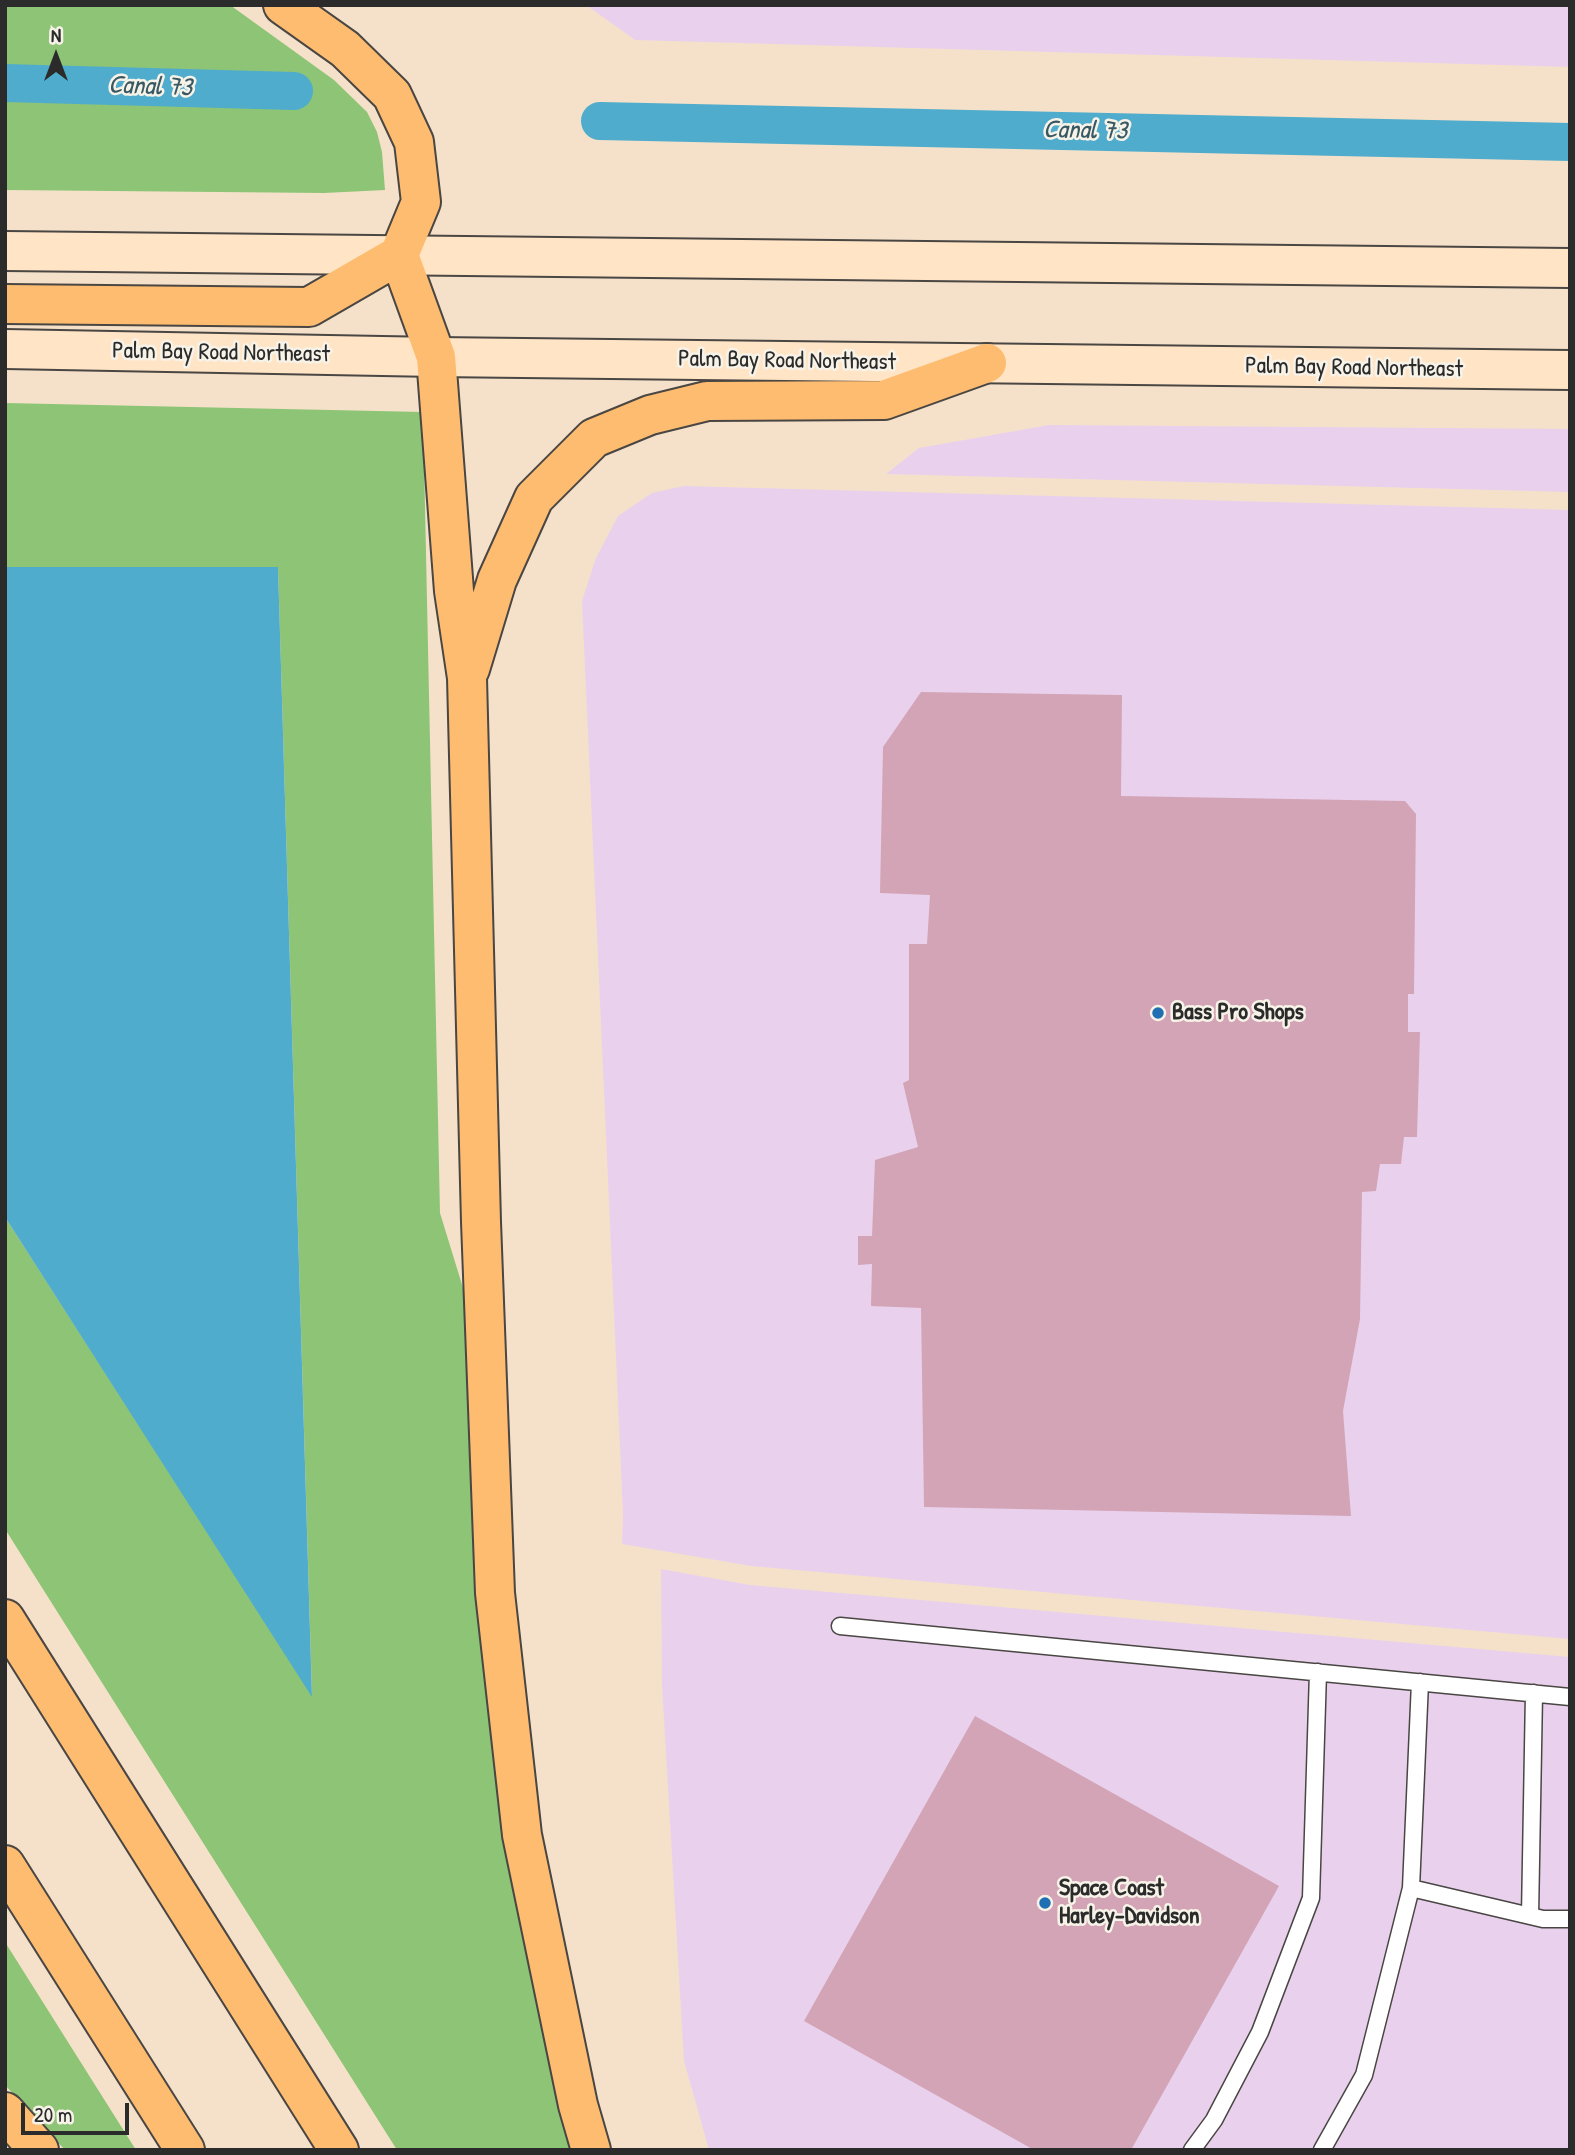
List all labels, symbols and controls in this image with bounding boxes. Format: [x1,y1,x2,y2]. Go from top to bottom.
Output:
north arrow [21,21,91,91]
text: N [51,22,61,48]
water label: Canal 73 [108,70,192,104]
water label: Canal 73 [1043,115,1127,147]
street label: Palm Bay Road Northeast [112,337,330,369]
street label: Palm Bay Road Northeast [678,345,896,377]
street label: Palm Bay Road Northeast [1245,352,1463,384]
place label: Bass Pro Shops [1172,999,1304,1027]
marker: Bass Pro Shops [1150,1005,1166,1021]
place label: Space Coast Harley-Davidson [1059,1875,1200,1931]
marker: Space Coast Harley-Davidson [1037,1895,1053,1911]
scale bar [24,2088,133,2132]
text: 20 m [34,2100,72,2129]

